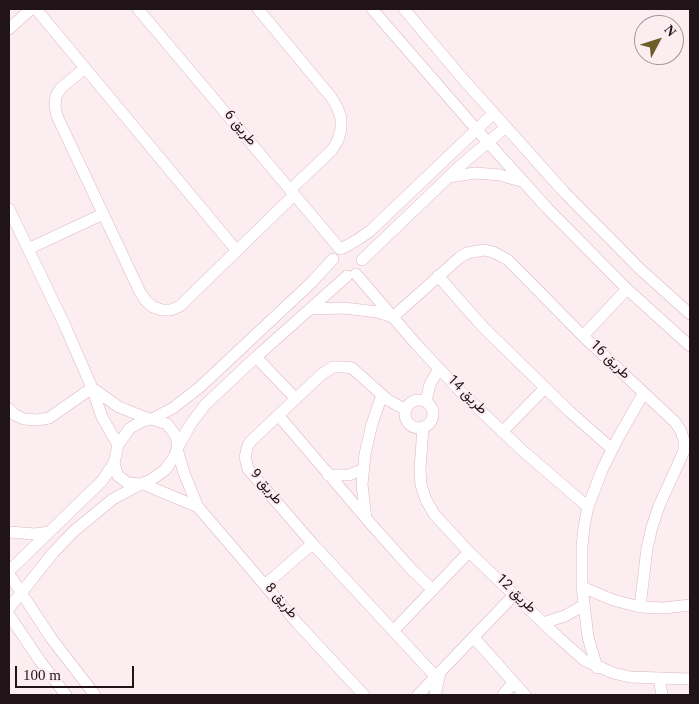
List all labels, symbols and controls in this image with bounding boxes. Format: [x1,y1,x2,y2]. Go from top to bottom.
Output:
north arrow [634,15,684,65]
text: N [661,22,679,39]
street label: طريق 6 [219,108,259,150]
street label: طريق 16 [585,338,633,384]
street label: طريق 14 [443,373,489,419]
street label: طريق 9 [245,467,285,509]
street label: طريق 12 [491,572,539,618]
street label: طريق 8 [260,581,300,623]
scale bar [18,656,136,688]
text: 100 m [23,667,61,683]

